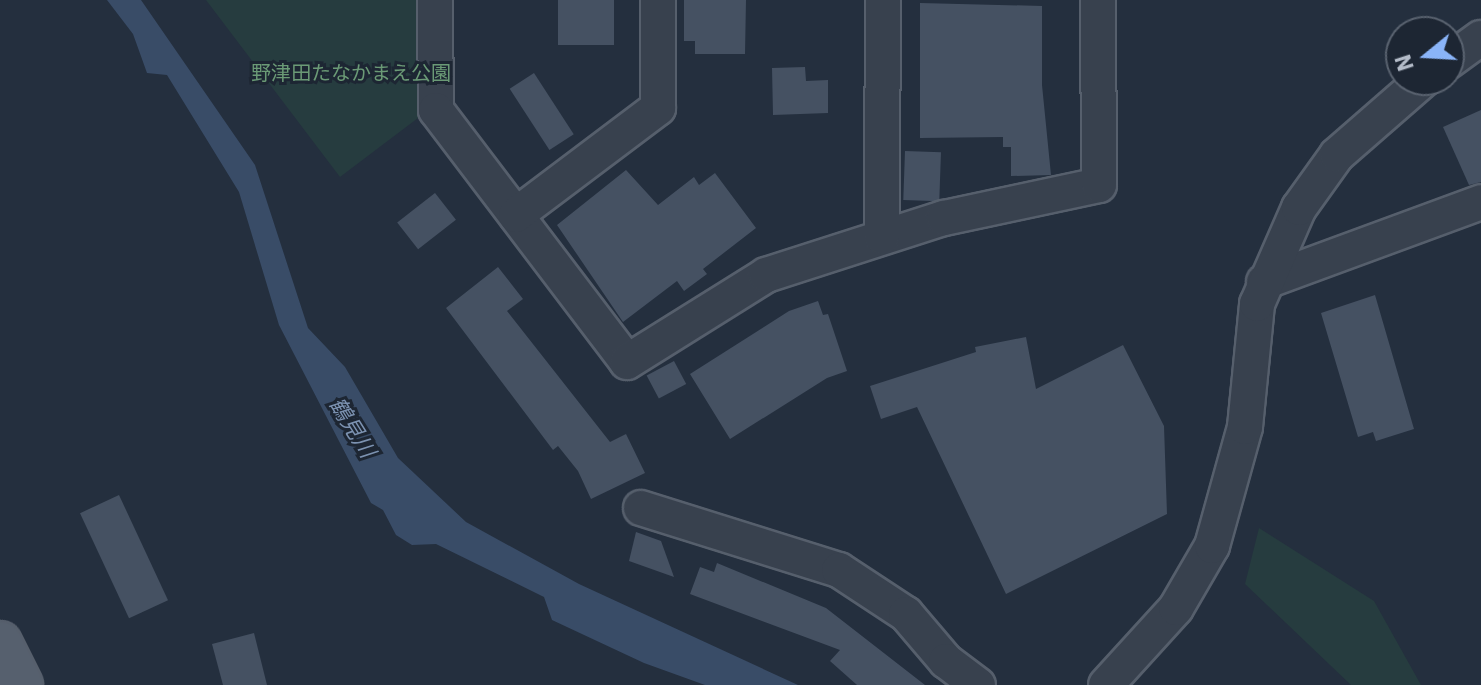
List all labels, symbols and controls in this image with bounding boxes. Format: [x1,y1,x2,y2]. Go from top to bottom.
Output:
north arrow [1385,16,1465,96]
text: N [1387,51,1420,75]
park label: 野津田たなかまえ公園 [251,60,451,84]
water label: 鶴見川 [324,392,382,462]

